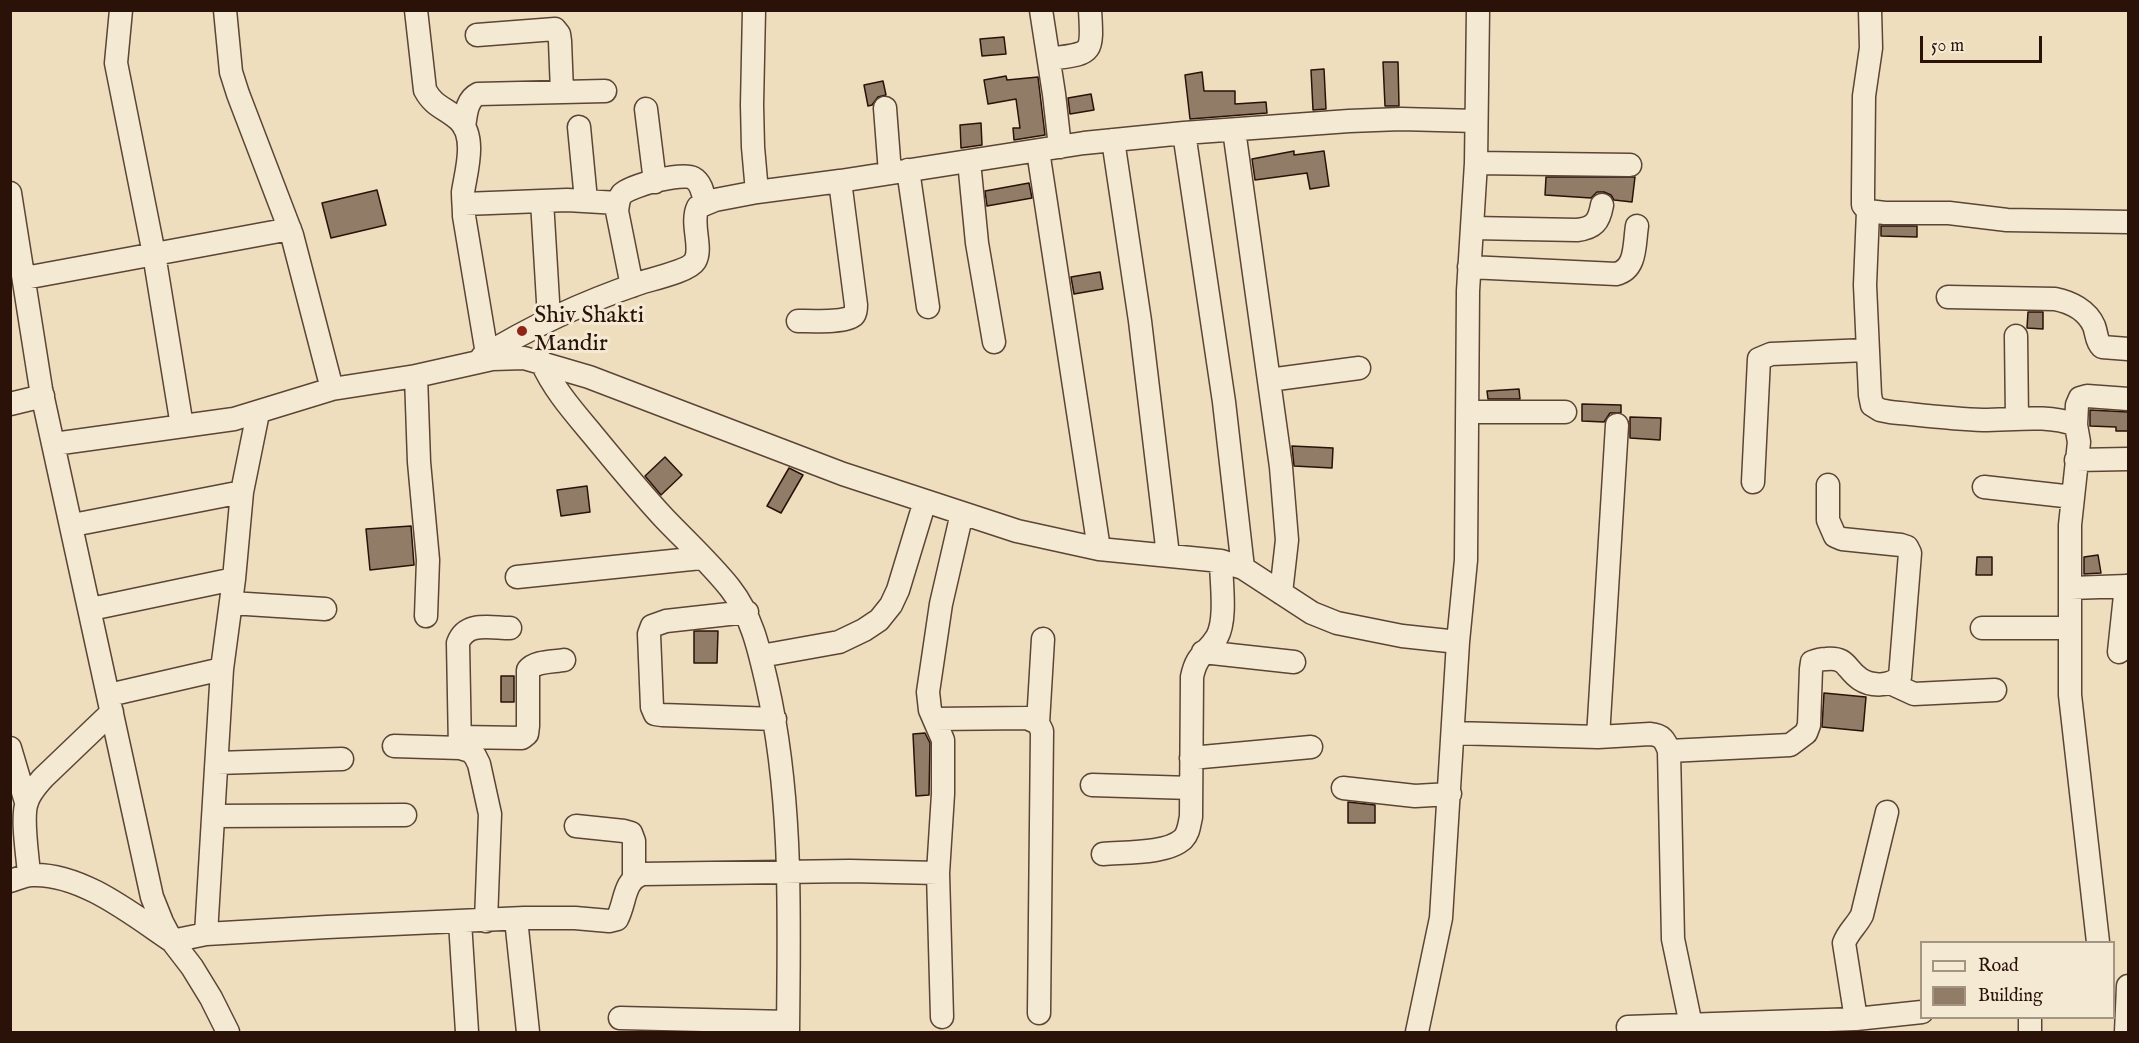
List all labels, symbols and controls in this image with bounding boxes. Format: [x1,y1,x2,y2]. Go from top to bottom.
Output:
scale bar [1923,24,2044,62]
text: 50 m [1931,35,1964,58]
place label: Shiv Shakti Mandir [534,303,644,359]
marker: Shiv Shakti Mandir [515,324,529,338]
legend [1920,941,2115,1019]
text: Road [1978,955,2019,978]
text: Building [1978,985,2043,1008]

